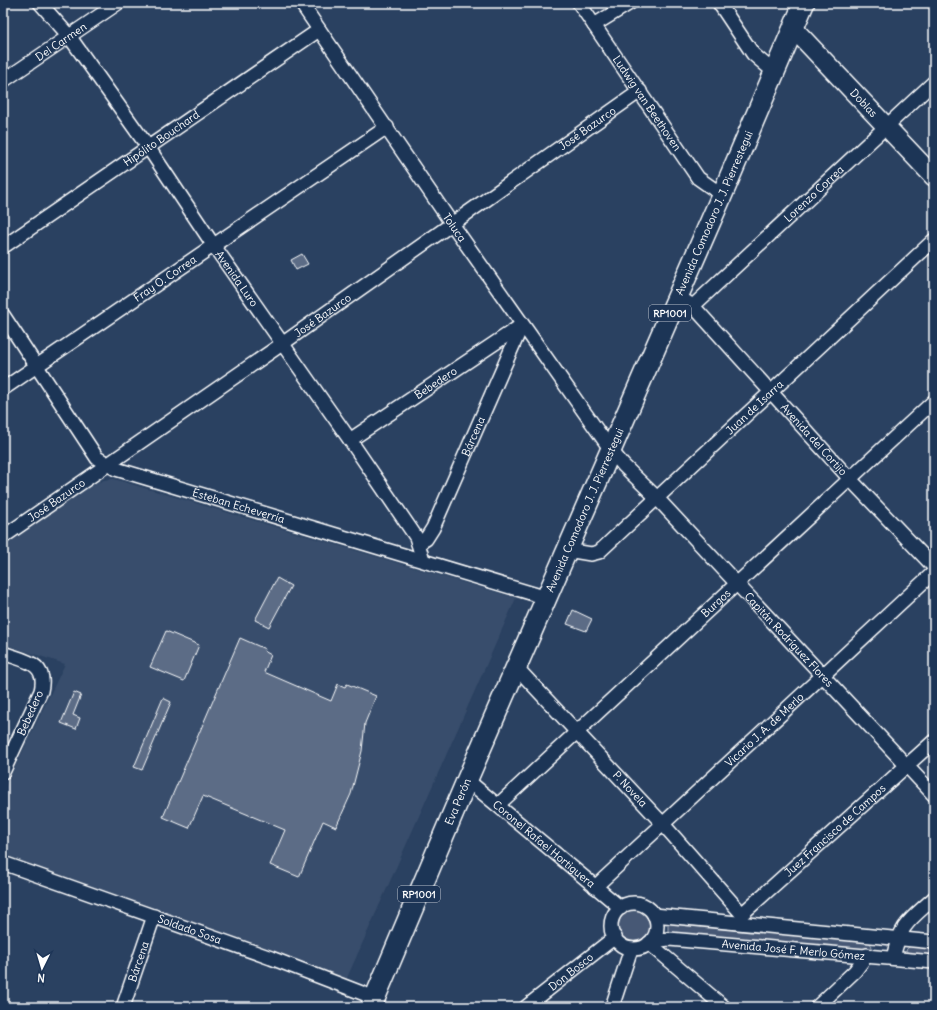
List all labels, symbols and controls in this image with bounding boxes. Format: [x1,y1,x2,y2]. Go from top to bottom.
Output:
street label: Del Carmen [33,19,89,64]
street label: Ludwig van Beethoven [610,53,684,153]
street label: Doblas [847,86,881,120]
street label: José Bazurco [556,103,618,153]
street label: Hipólito Bouchard [121,107,202,169]
street label: Avenida Comodoro J. J. Pierrestegui [672,129,756,297]
street label: Lorenzo Correa [781,162,847,225]
street label: Toluca [440,210,469,245]
street label: Avenida Luro [212,248,261,309]
street label: Fray O. Correa [131,252,199,305]
street label: José Bazurco [291,290,354,340]
road number: RP1001 [649,305,691,321]
street label: Bebedero [412,364,460,402]
street label: Juan de Isarra [723,377,786,437]
street label: Avenida del Cortijo [778,400,850,478]
street label: Bárcena [458,414,488,458]
street label: Avenida Comodoro J. J. Pierrestegui [543,426,627,594]
street label: José Bazurco [25,475,88,525]
street label: Esteban Echeverría [191,485,286,526]
street label: Burgos [698,586,734,620]
street label: Capitán Rodríguez Flores [741,589,836,690]
street label: Bebedero [14,688,46,738]
street label: Vicario J. A. de Merlo [722,690,806,770]
street label: P. Novela [610,768,650,810]
street label: Eva Perón [442,776,474,827]
street label: Juez Francisco de Campos [781,781,888,880]
street label: Coronel Rafael Hortiguera [490,797,598,891]
road number: RP1001 [398,886,440,902]
street label: Soldado Sosa [156,911,223,947]
street label: Avenida José F. Merlo Gómez [721,937,866,963]
street label: Bárcena [125,939,152,984]
north arrow [22,948,62,988]
street label: Don Bosco [546,950,596,994]
text: N [37,971,46,985]

